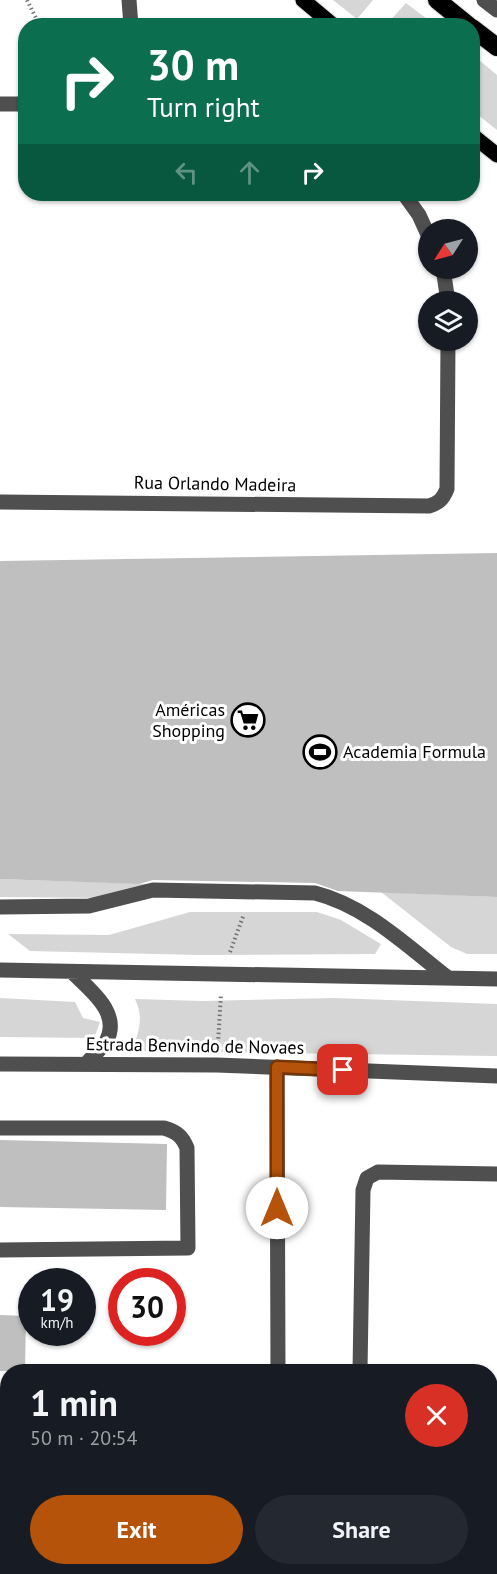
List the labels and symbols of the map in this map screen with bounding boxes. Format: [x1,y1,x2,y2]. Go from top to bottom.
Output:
north arrow [418,219,478,279]
street label: Rua Orlando Madeira [134,471,296,496]
place label: Américas Shopping [152,698,225,742]
supermarket icon: Américas Shopping [230,702,266,738]
sports icon: Academia Formula [302,734,338,770]
place label: Academia Formula [343,740,486,763]
street label: Estrada Benvindo de Novaes [86,1032,304,1059]
pin [317,1044,368,1095]
position arrow [245,1176,309,1240]
speed limit sign: 30 [108,1268,186,1346]

